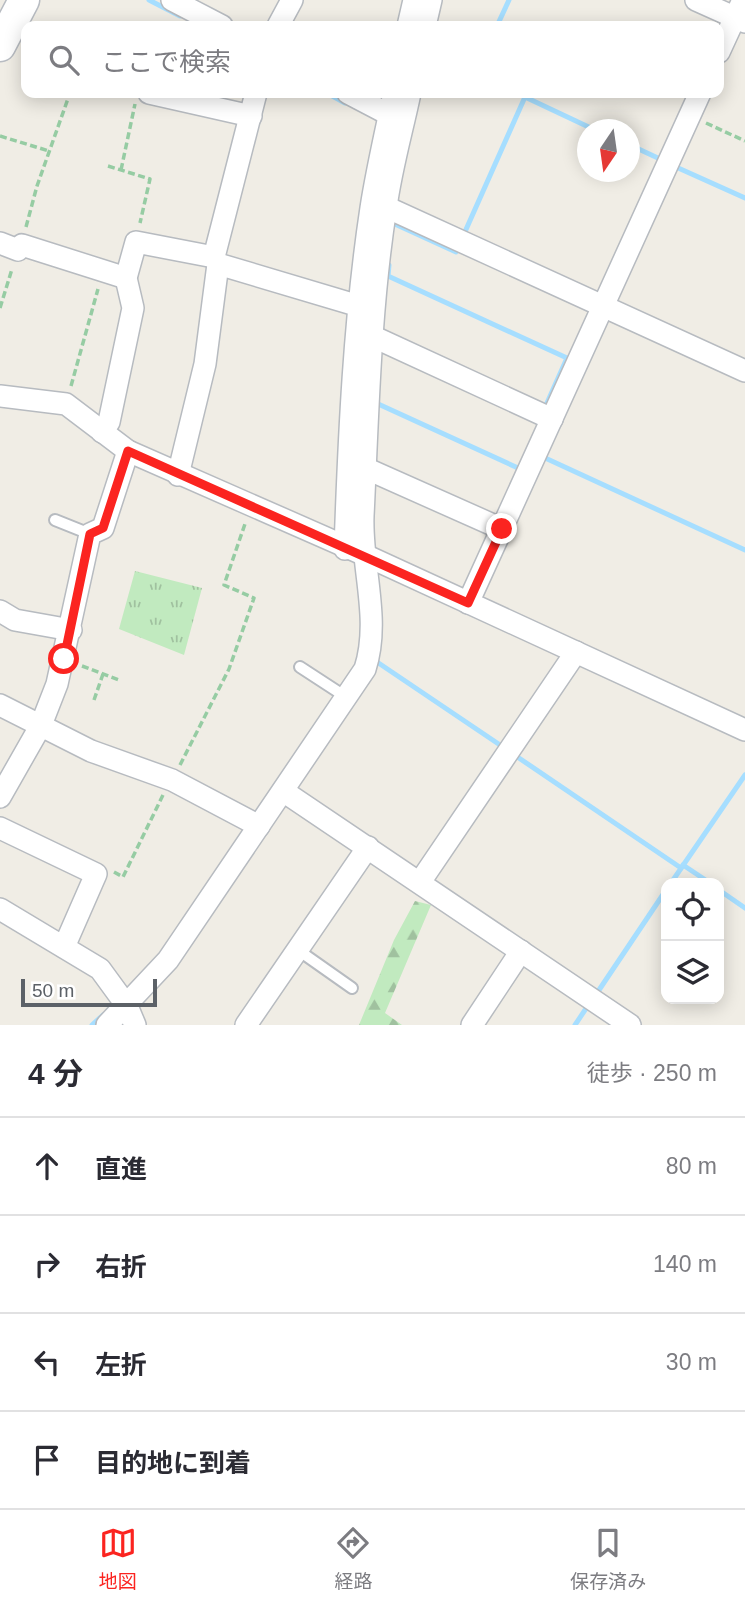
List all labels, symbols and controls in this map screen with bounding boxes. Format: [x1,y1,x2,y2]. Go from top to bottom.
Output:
search box [21,21,724,98]
icon: search [45,41,83,79]
text: ここで検索 [101,47,231,77]
north arrow [577,119,640,182]
route end [486,513,517,544]
route start [48,643,79,674]
map controls [661,878,724,1004]
button: locate [661,878,724,941]
button: layers [661,941,724,1004]
scale bar [21,976,158,1008]
text: 50 m [32,980,74,1001]
text: 4 分 [28,1057,83,1090]
text: 徒歩 · 250 m [587,1060,717,1086]
icon: ahead [28,1147,66,1185]
text: 80 m [666,1153,717,1179]
text: 直進 [95,1154,147,1184]
icon: right [28,1245,66,1283]
text: 140 m [653,1251,717,1277]
text: 右折 [95,1252,147,1282]
icon: left [28,1343,66,1381]
text: 30 m [666,1349,717,1375]
text: 左折 [95,1350,147,1380]
icon: arrive [28,1441,66,1479]
text: 目的地に到着 [95,1448,251,1478]
tab: 地図 [99,1524,137,1593]
tab: 経路 [334,1524,372,1593]
tab: 保存済み [570,1524,646,1593]

